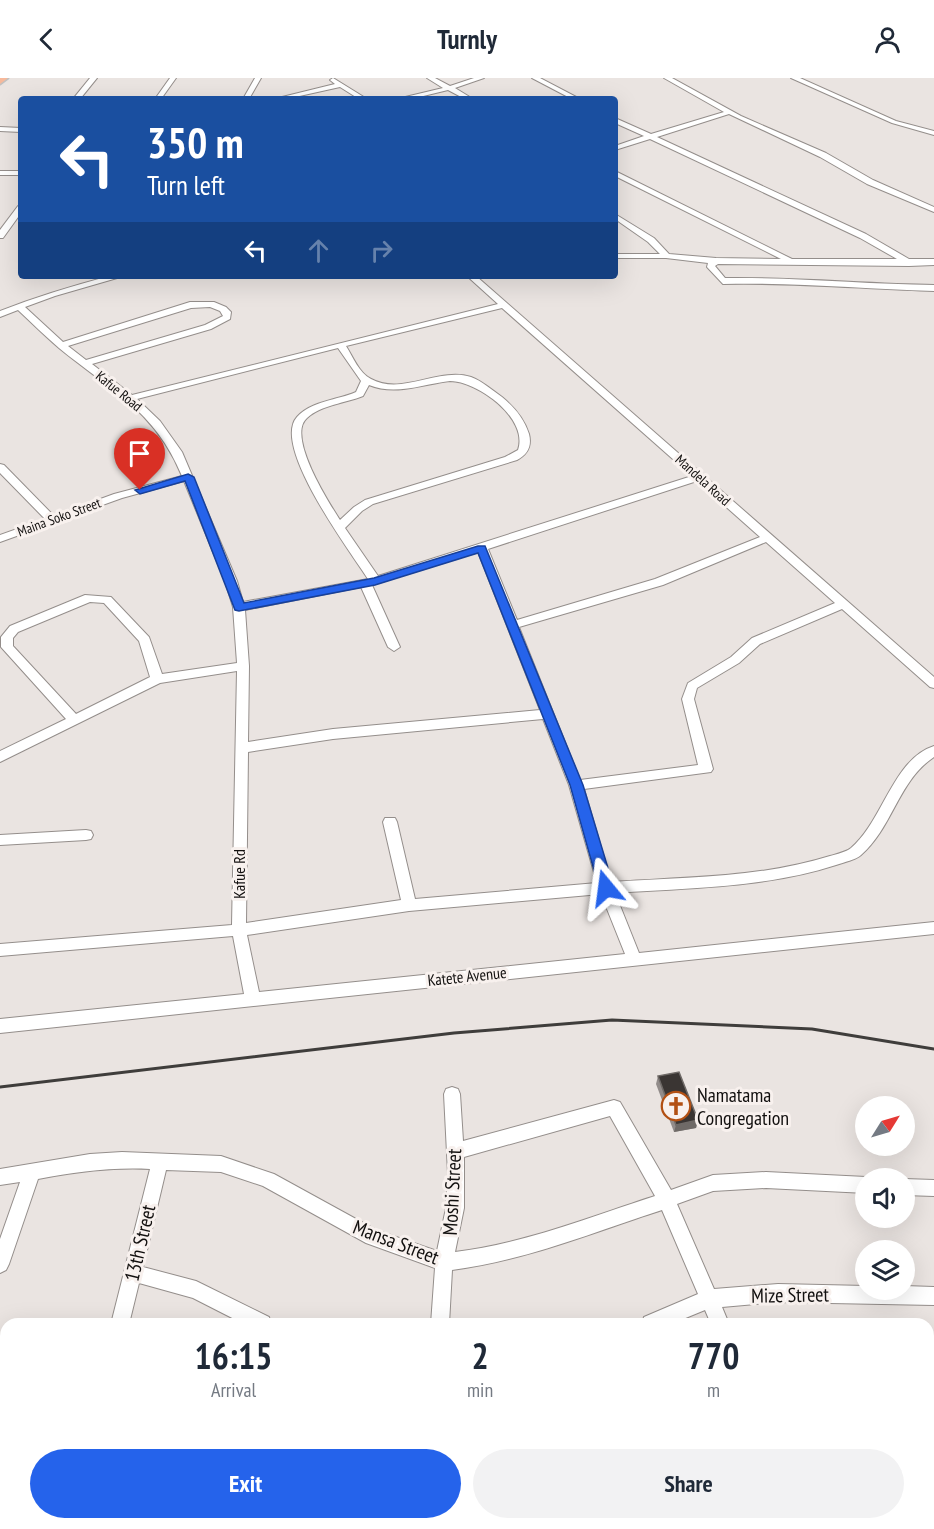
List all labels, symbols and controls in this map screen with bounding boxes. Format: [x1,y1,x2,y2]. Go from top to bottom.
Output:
text: Turnly [437,22,497,56]
icon: back [30,23,63,56]
icon: person [871,23,904,56]
text: 350 m [147,115,244,170]
icon: left [48,120,126,198]
text: Turn left [147,168,225,202]
icon: left [239,234,272,267]
icon: ahead [302,234,335,267]
icon: right [365,234,398,267]
street label: Kafue Road [92,367,146,415]
pin [114,428,165,490]
icon: arrive [123,437,156,470]
street label: Mandela Road [672,450,734,510]
street label: Maina Soko Street [15,494,103,540]
street label: Kafue Rd [229,849,249,899]
position arrow [574,856,638,920]
street label: Katete Avenue [427,962,507,990]
place label: Namatama Congregation [697,1082,789,1131]
church icon: Namatama Congregation [660,1090,692,1122]
north arrow [855,1096,915,1156]
map controls [855,1096,915,1300]
street label: Moshi Street [437,1147,467,1236]
button: sound [855,1168,915,1228]
street label: 13th Street [119,1202,162,1284]
street label: Mansa Street [349,1214,443,1270]
button: layers [855,1240,915,1300]
street label: Mize Street [751,1281,830,1309]
text: 16:15 [195,1332,272,1379]
text: 2 [471,1332,489,1379]
text: 770 [688,1332,739,1379]
text: Arrival [211,1377,256,1403]
text: min [467,1377,493,1403]
text: m [707,1377,720,1403]
button: Exit [30,1449,461,1518]
button: Share [473,1449,904,1518]

